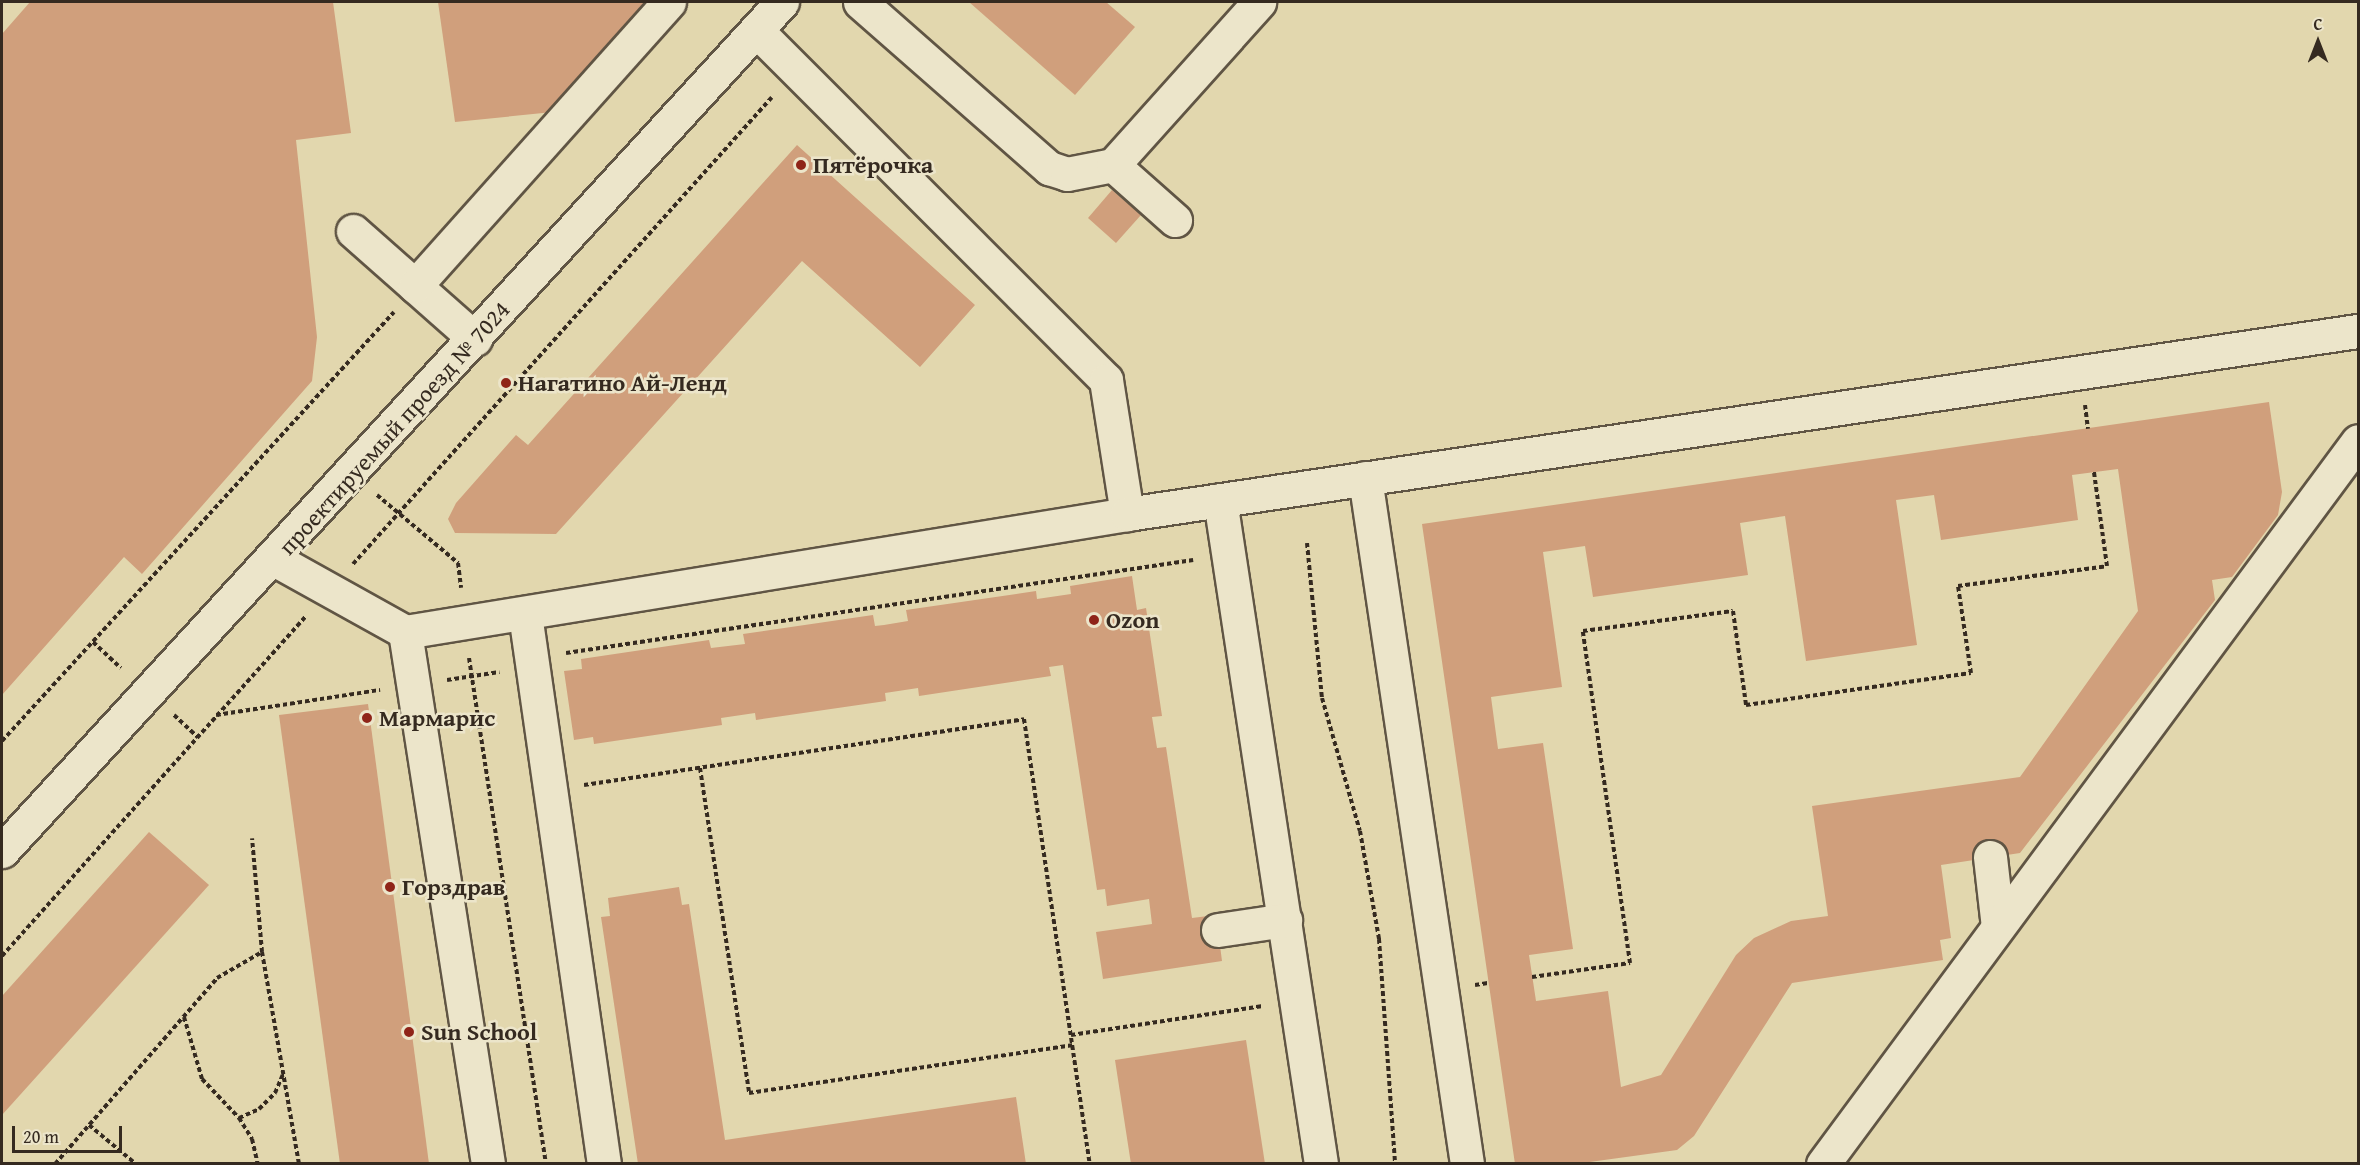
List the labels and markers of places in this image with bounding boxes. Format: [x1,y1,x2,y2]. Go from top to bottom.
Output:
place label: Пятёрочка [813,151,933,179]
marker: Пятёрочка [794,158,808,172]
place label: Нагатино Ай-Ленд [518,369,727,397]
marker: Нагатино Ай-Ленд [499,376,513,390]
place label: Ozon [1106,606,1159,634]
marker: Ozon [1087,613,1101,627]
place label: Мармарис [379,704,495,732]
marker: Мармарис [360,711,374,725]
place label: Горздрав [402,873,505,901]
marker: Горздрав [383,880,397,894]
place label: Sun School [421,1018,537,1046]
marker: Sun School [402,1025,416,1039]

